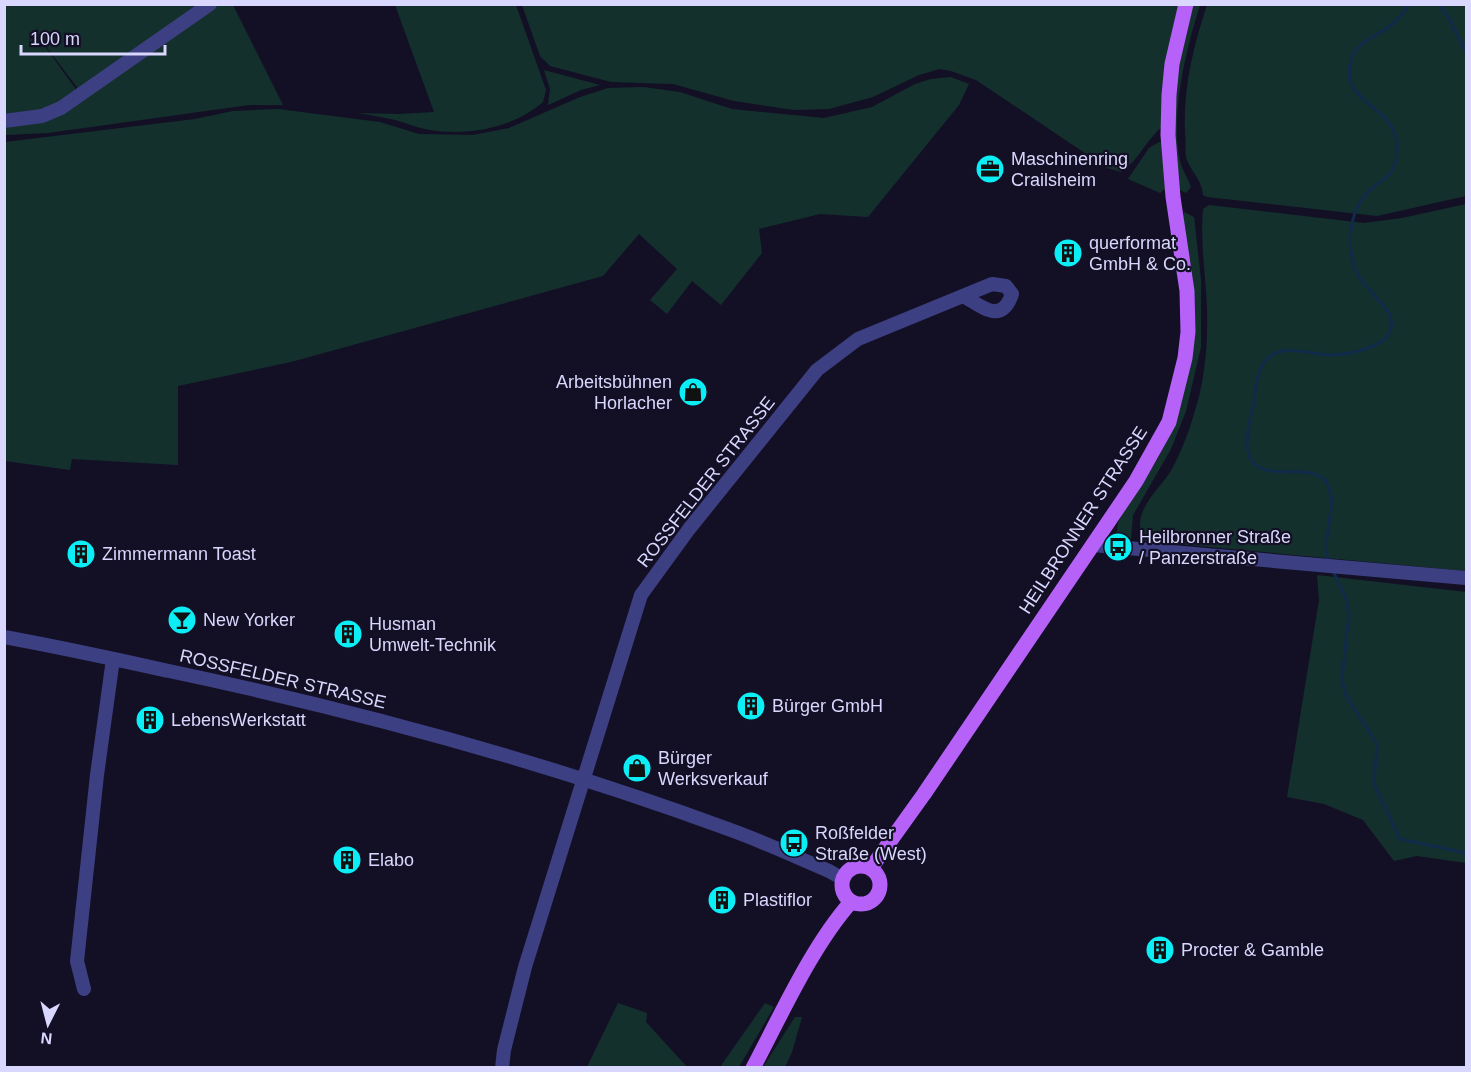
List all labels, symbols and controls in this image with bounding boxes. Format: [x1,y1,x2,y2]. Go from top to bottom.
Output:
scale bar [21,18,165,56]
text: 100 m [30,29,80,49]
place label: Maschinenring Crailsheim [1011,149,1128,190]
office icon: Maschinenring Crailsheim [974,153,1006,185]
place label: querformat GmbH & Co. [1089,233,1191,274]
building icon: querformat GmbH & Co. [1052,237,1084,269]
place label: Arbeitsbühnen Horlacher [556,372,672,413]
shop icon: Arbeitsbühnen Horlacher [677,376,709,408]
street label: ROSSFELDER STRASSE [633,393,779,571]
street label: HEILBRONNER STRASSE [1015,423,1151,617]
place label: Heilbronner Straße / Panzerstraße [1139,527,1291,568]
bus stop icon: Heilbronner Straße / Panzerstraße [1102,531,1134,563]
building icon: Zimmermann Toast [65,538,97,570]
place label: Zimmermann Toast [102,544,256,564]
bar icon: New Yorker [166,604,198,636]
place label: New Yorker [203,610,295,630]
place label: Husman Umwelt-Technik [369,614,497,655]
building icon: Husman Umwelt-Technik [332,618,364,650]
street label: ROSSFELDER STRASSE [178,646,388,712]
building icon: Bürger GmbH [735,690,767,722]
place label: Bürger GmbH [772,696,883,716]
building icon: LebensWerkstatt [134,704,166,736]
place label: LebensWerkstatt [171,710,306,730]
place label: Bürger Werksverkauf [658,748,769,789]
shop icon: Bürger Werksverkauf [621,752,653,784]
place label: Roßfelder Straße (West) [815,823,927,864]
bus stop icon: Roßfelder Straße (West) [778,827,810,859]
building icon: Elabo [331,844,363,876]
place label: Elabo [368,850,414,870]
building icon: Plastiflor [706,884,738,916]
place label: Plastiflor [743,890,812,910]
building icon: Procter & Gamble [1144,934,1176,966]
place label: Procter & Gamble [1181,940,1324,960]
north arrow [18,994,78,1054]
text: N [40,1029,53,1047]

